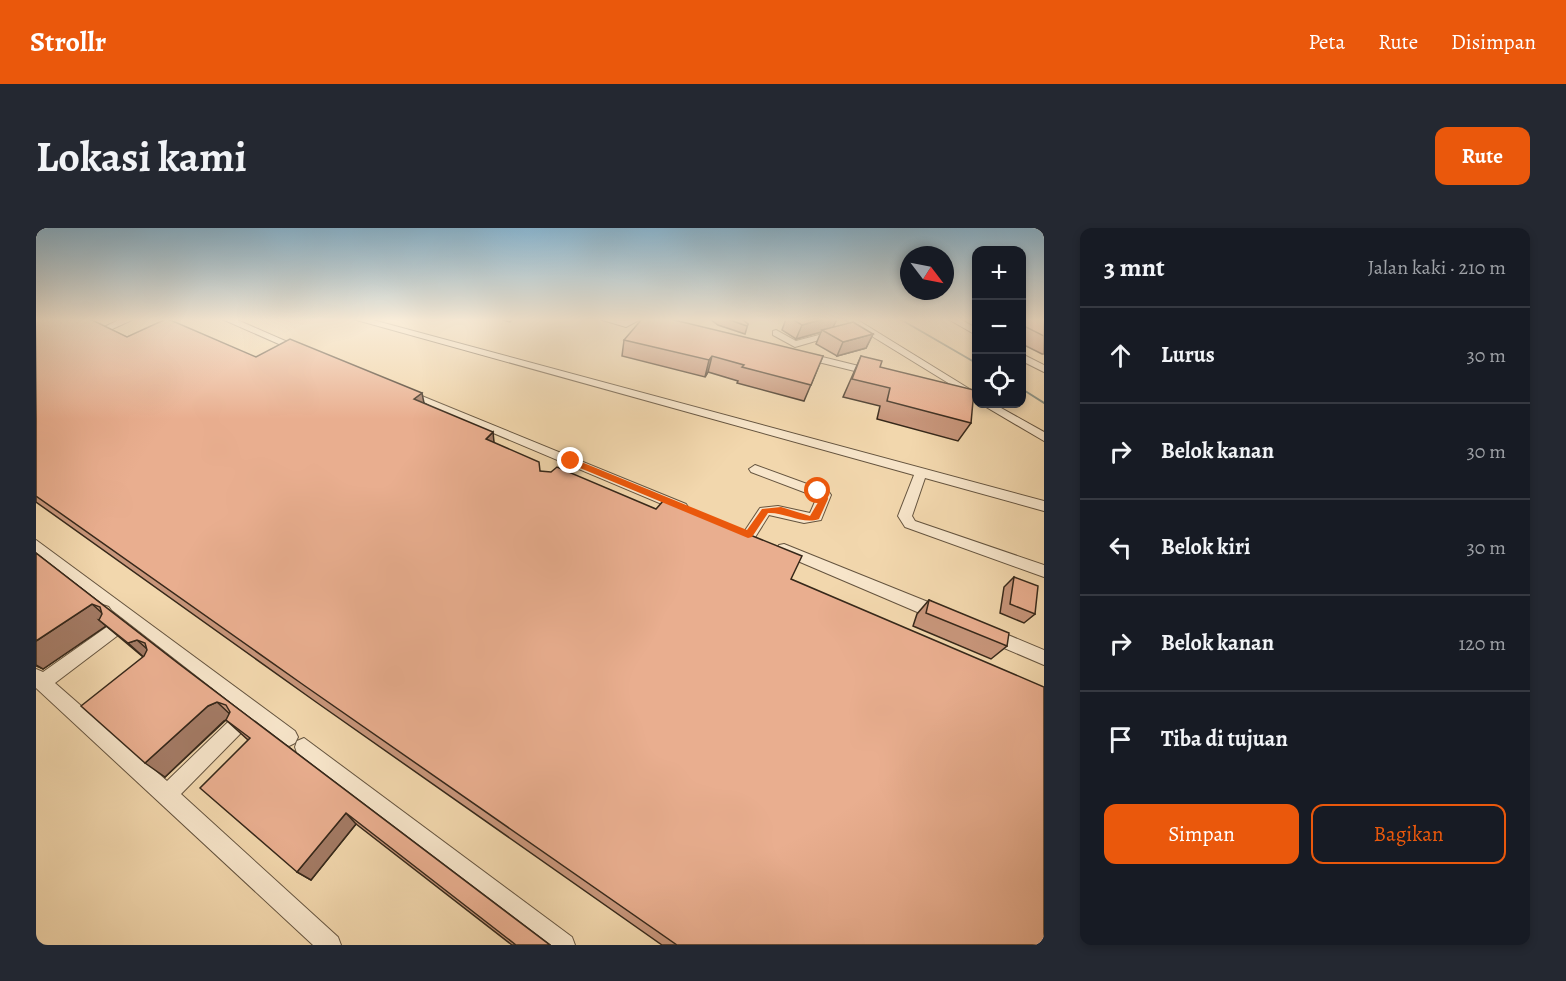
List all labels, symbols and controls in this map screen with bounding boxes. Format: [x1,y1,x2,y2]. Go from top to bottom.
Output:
text: Strollr [30,23,106,61]
text: Peta [1308,28,1345,56]
text: Rute [1378,28,1418,56]
text: Disimpan [1451,28,1536,56]
button: Rute [1435,127,1530,185]
text: Lokasi kami [36,128,247,185]
north arrow [900,246,954,300]
map controls [972,246,1026,408]
button: + [972,246,1026,300]
text: 3 mnt [1104,250,1165,285]
text: Jalan kaki · 210 m [1368,254,1506,281]
button: − [972,300,1026,354]
icon: ahead [1104,339,1137,372]
text: Lurus [1161,340,1215,370]
text: 30 m [1466,342,1506,369]
button: locate [972,354,1026,408]
icon: right [1104,435,1137,468]
text: Belok kanan [1161,436,1274,466]
text: 30 m [1466,438,1506,465]
route end [557,447,583,473]
route start [804,477,830,503]
icon: left [1104,531,1137,564]
text: Belok kiri [1161,532,1250,562]
text: 30 m [1466,534,1506,561]
icon: right [1104,627,1137,660]
text: Belok kanan [1161,628,1274,658]
text: 120 m [1458,630,1506,657]
icon: arrive [1104,723,1137,756]
text: Tiba di tujuan [1161,724,1288,754]
button: Simpan [1104,804,1299,864]
button: Bagikan [1311,804,1506,864]

